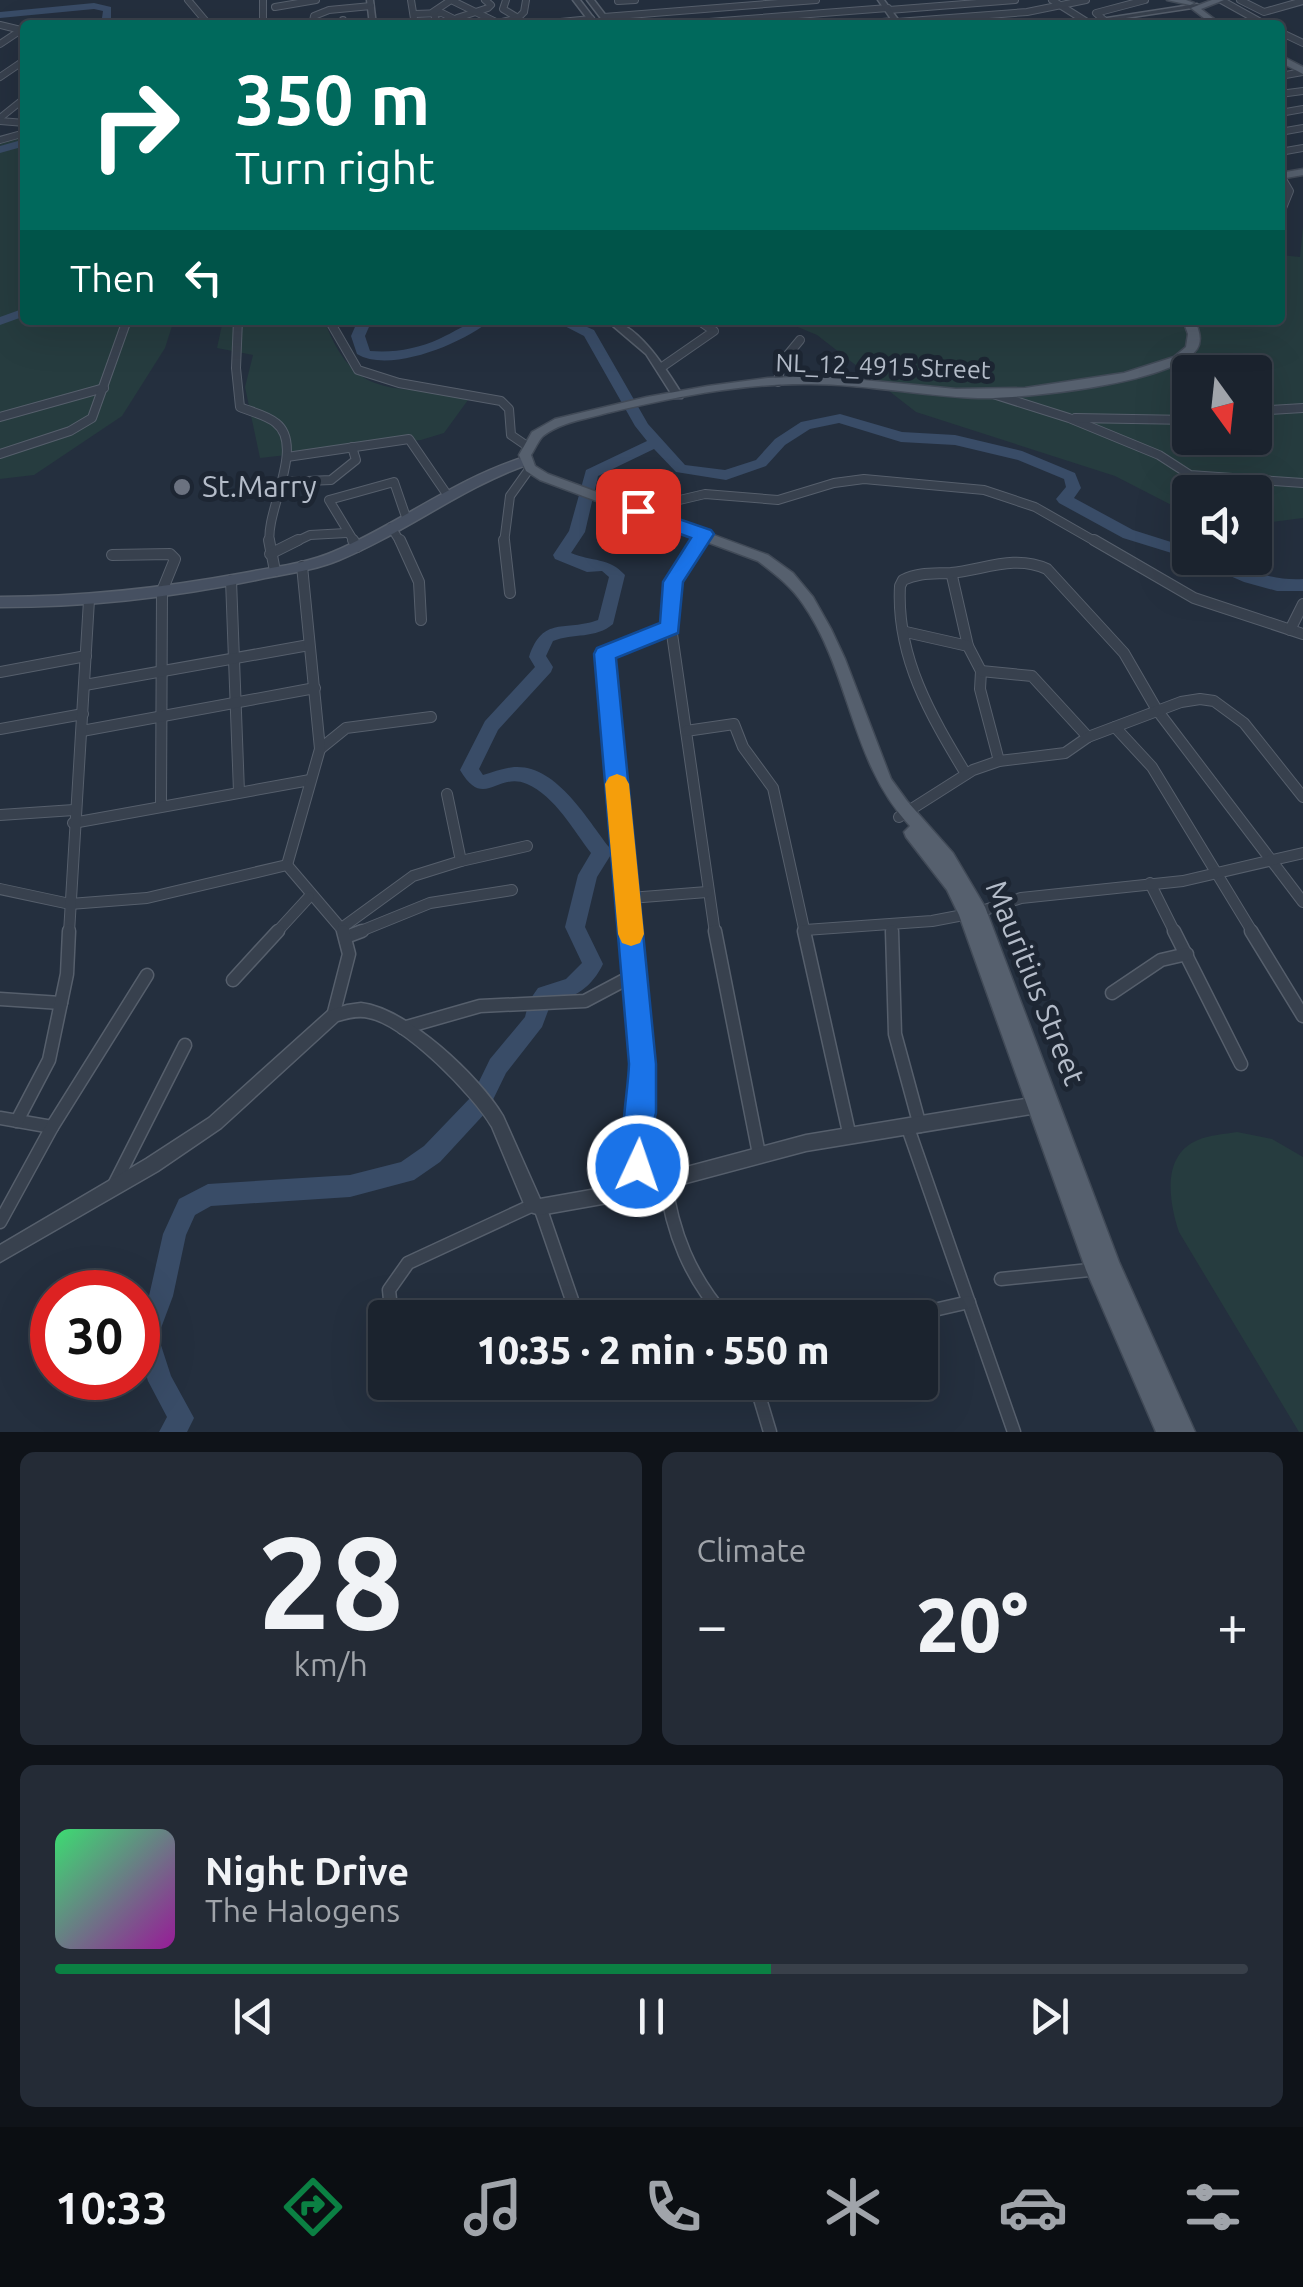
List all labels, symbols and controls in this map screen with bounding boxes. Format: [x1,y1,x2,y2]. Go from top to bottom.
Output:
icon: right [70,60,200,190]
text: 350 m [235,60,430,138]
text: Turn right [235,142,435,193]
icon: left [176,250,231,305]
text: Then [70,257,156,299]
street label: NL_12_4915 Street [775,348,991,384]
north arrow [1172,355,1272,455]
map controls [1172,355,1272,575]
place label: St.Marry [202,469,317,503]
pin [596,469,681,554]
button: sound [1172,475,1272,575]
marker: St.Marry [171,476,193,498]
icon: arrive [611,484,666,539]
street label: Mauritius Street [979,876,1092,1090]
position arrow [586,1114,690,1218]
speed limit sign: 30 [30,1270,160,1400]
text: 10:35 · 2 min · 550 m [476,1329,830,1371]
text: 28 [257,1508,404,1654]
text: Climate [697,1532,807,1568]
text: 20° [916,1582,1028,1666]
text: − [697,1594,728,1655]
text: + [1217,1594,1248,1655]
text: km/h [294,1646,368,1682]
text: Night Drive [205,1850,409,1892]
text: The Halogens [205,1892,400,1928]
icon: previous [226,1989,281,2044]
icon: pause [624,1989,679,2044]
icon: next [1022,1989,1077,2044]
icon: directions [278,2172,348,2242]
icon: music [458,2172,528,2242]
icon: phone [638,2172,708,2242]
icon: climate [818,2172,888,2242]
icon: car [998,2172,1068,2242]
icon: filters [1178,2172,1248,2242]
text: 10:33 [55,2182,168,2233]

